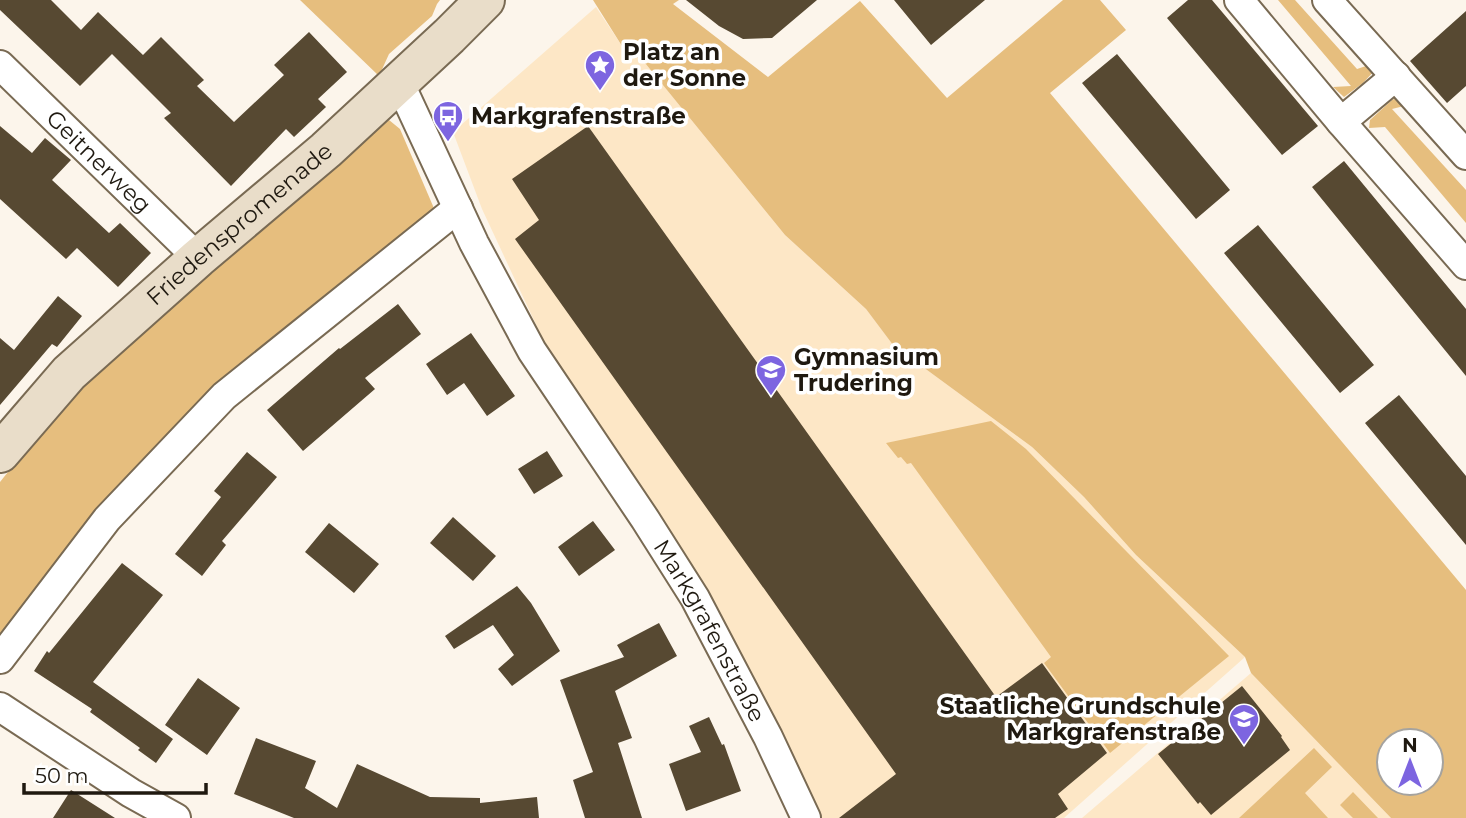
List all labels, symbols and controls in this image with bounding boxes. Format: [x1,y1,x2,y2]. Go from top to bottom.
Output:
place label: Platz an der Sonne [623,38,746,92]
place icon: Platz an der Sonne [583,48,617,92]
bus stop icon: Markgrafenstraße [431,99,465,143]
place label: Markgrafenstraße [471,102,686,130]
street label: Geitnerweg [40,104,157,219]
street label: Friedenspromenade [141,137,338,311]
place label: Gymnasium Trudering [794,343,939,397]
school or university icon: Gymnasium Trudering [754,353,788,397]
street label: Markgrafenstraße [648,534,772,727]
place label: Staatliche Grundschule Markgrafenstraße [940,692,1221,746]
school or university icon: Staatliche Grundschule Markgrafenstraße [1227,702,1261,746]
north arrow [1375,727,1445,797]
text: N [1402,734,1418,757]
scale bar [24,752,206,796]
text: 50 m [35,763,89,788]

